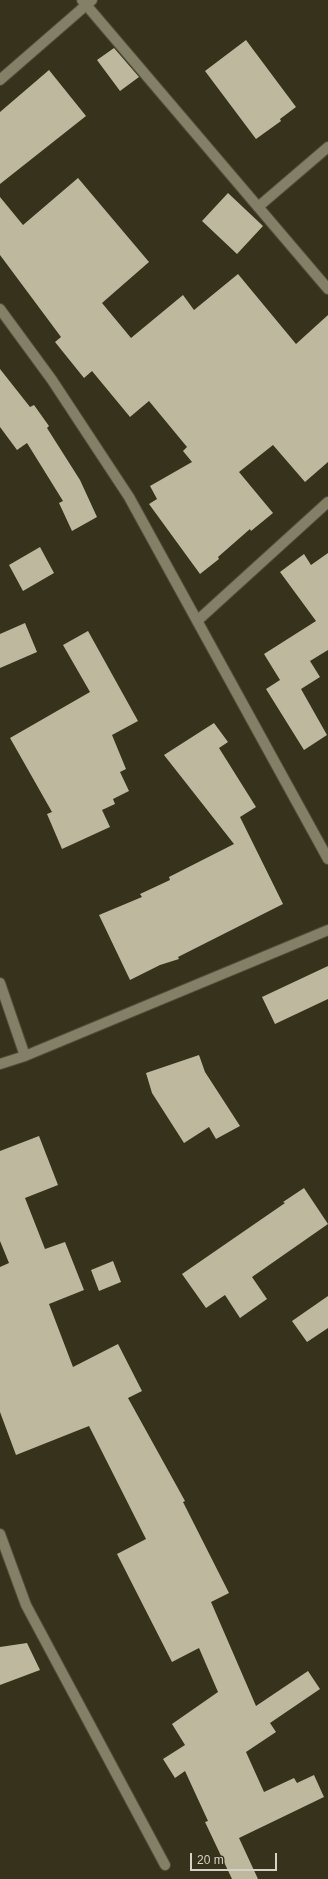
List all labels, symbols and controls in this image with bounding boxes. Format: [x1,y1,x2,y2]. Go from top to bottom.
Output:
scale bar [192,1845,279,1871]
text: 20 m [197,1853,224,1867]

